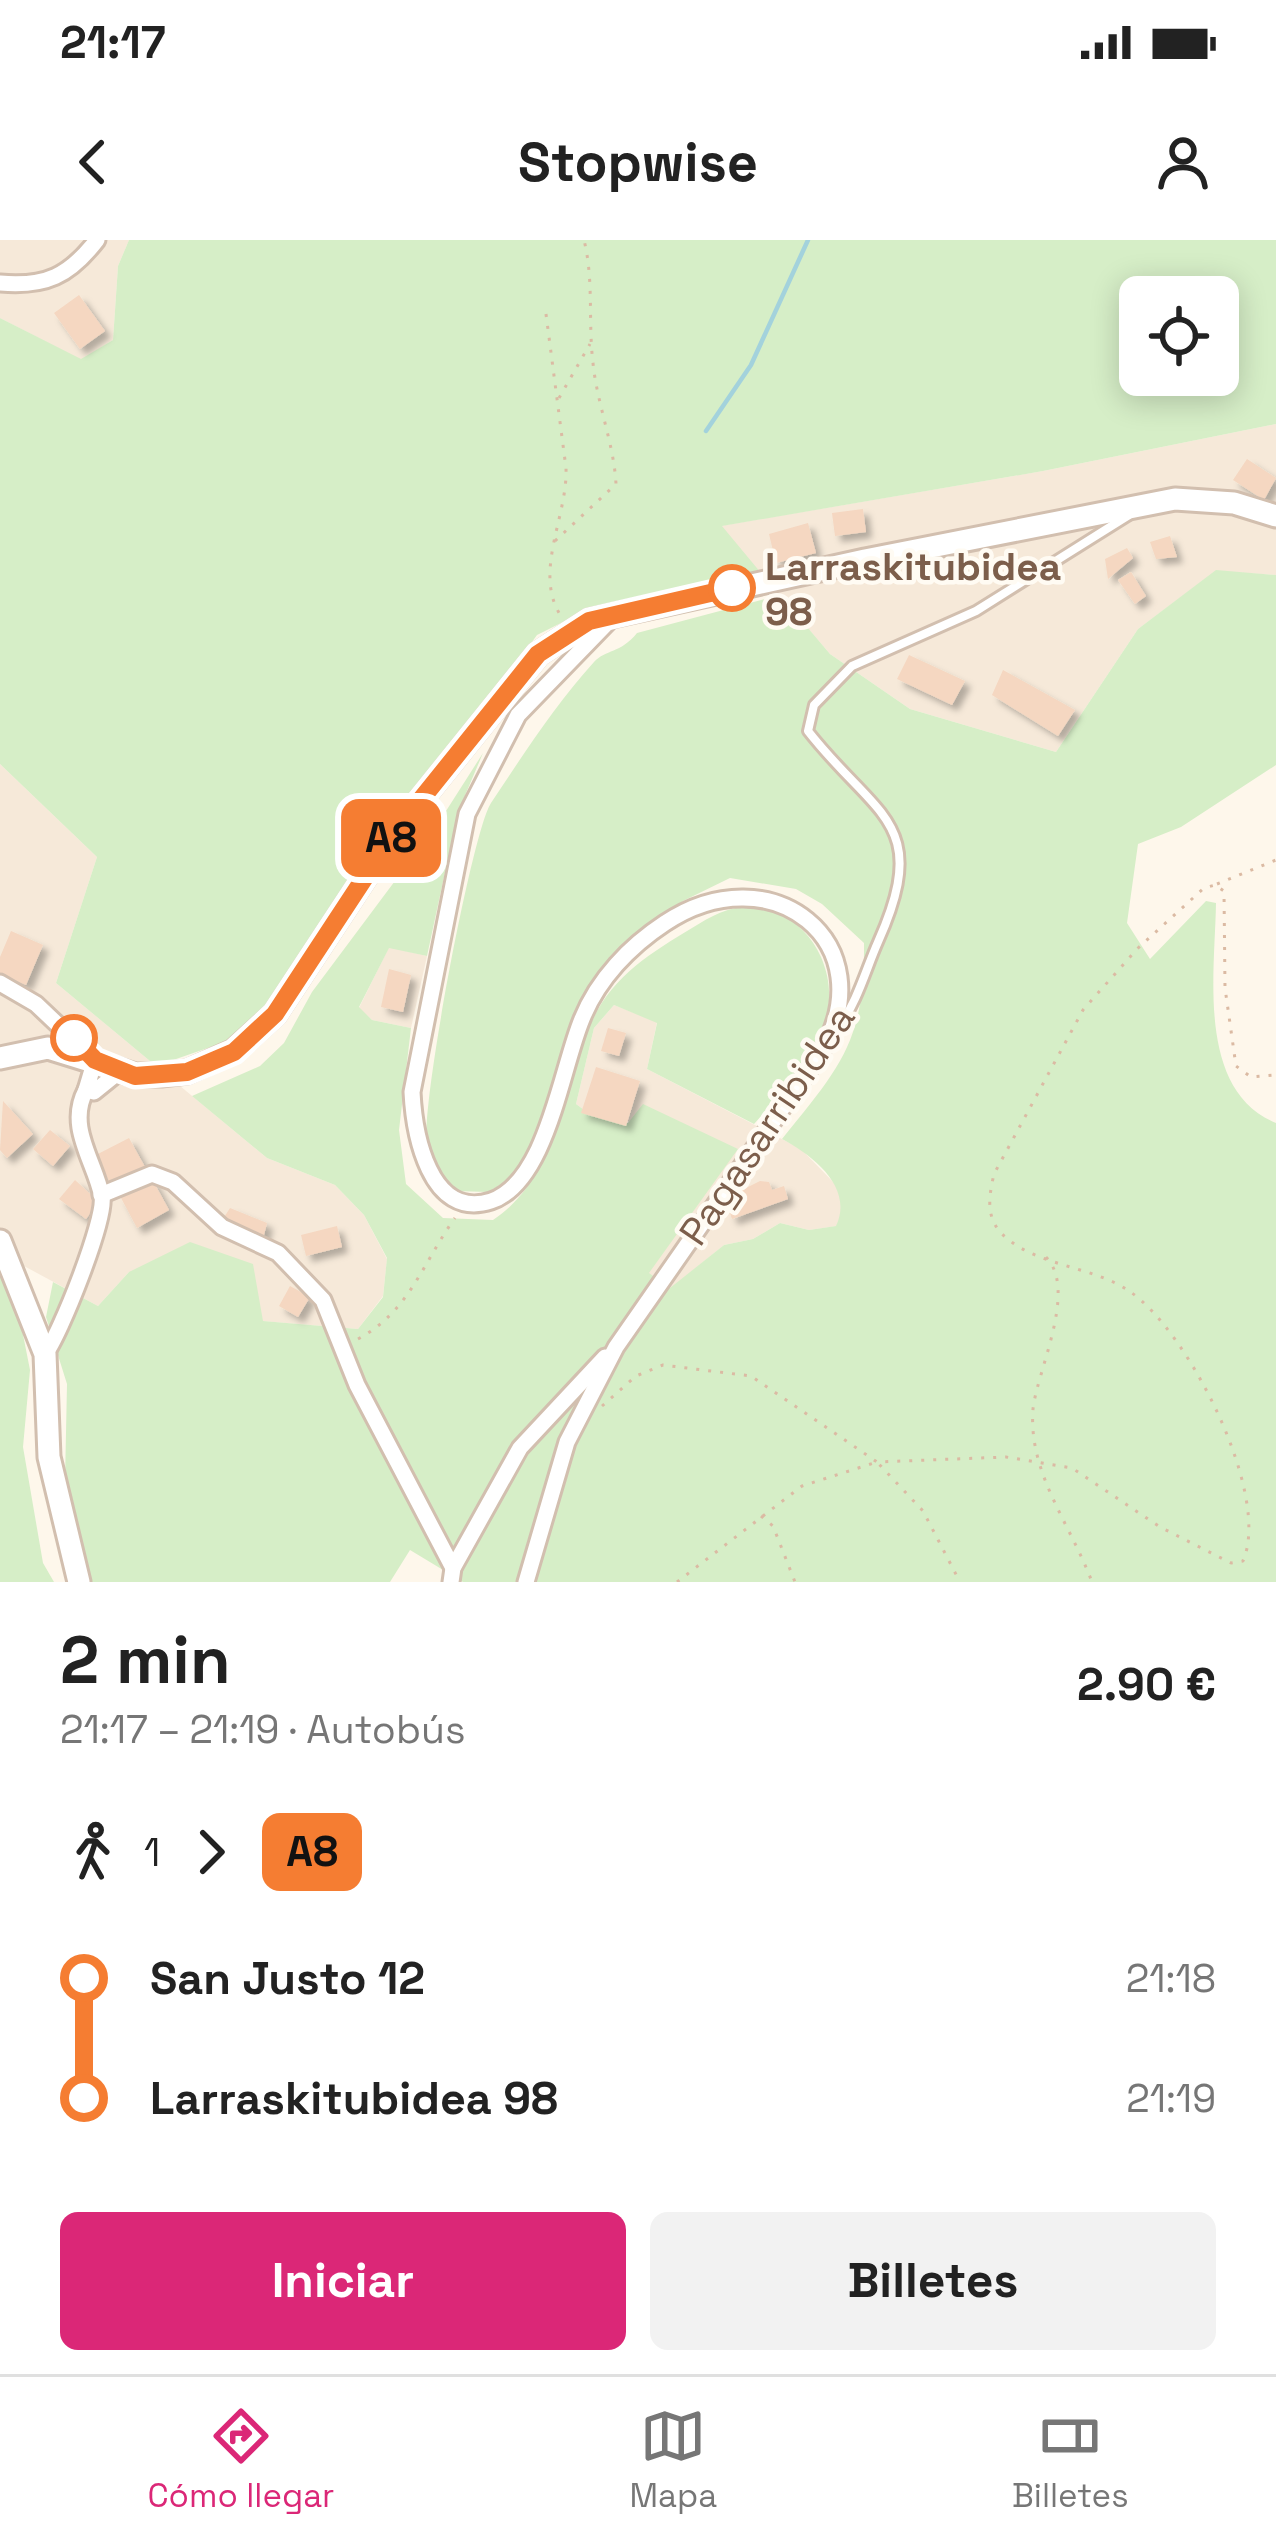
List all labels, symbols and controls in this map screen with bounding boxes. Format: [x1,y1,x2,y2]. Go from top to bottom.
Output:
text: 21:17 [60,14,166,71]
text: Stopwise [518,128,758,197]
icon: back [60,129,126,195]
icon: person [1150,129,1216,195]
map controls [1119,276,1239,396]
button: locate [1119,276,1239,396]
place label: Larraskitubidea 98 [765,542,1061,636]
marker: Larraskitubidea 98 [710,566,754,610]
line badge: A8 [337,799,445,877]
text: A8 [365,811,417,864]
street label: Pagasarribidea [669,996,865,1254]
unlabelled marker [52,1016,96,1060]
text: 2 min [60,1618,231,1702]
text: 2.90 € [1077,1656,1216,1713]
text: 21:17 – 21:19 · Autobús [60,1705,465,1754]
icon: walk [60,1819,126,1885]
icon: forward [178,1819,244,1885]
text: A8 [286,1825,338,1878]
text: 1 [144,1828,160,1877]
text: San Justo 12 [150,1950,425,2007]
text: 21:18 [1126,1954,1216,2003]
text: Larraskitubidea 98 [150,2070,558,2127]
text: 21:19 [1126,2074,1216,2123]
button: Iniciar [60,2212,626,2350]
button: Billetes [650,2212,1216,2350]
tab: Cómo llegar [147,2403,335,2517]
tab: Mapa [629,2403,717,2517]
tab: Billetes [1012,2403,1129,2517]

